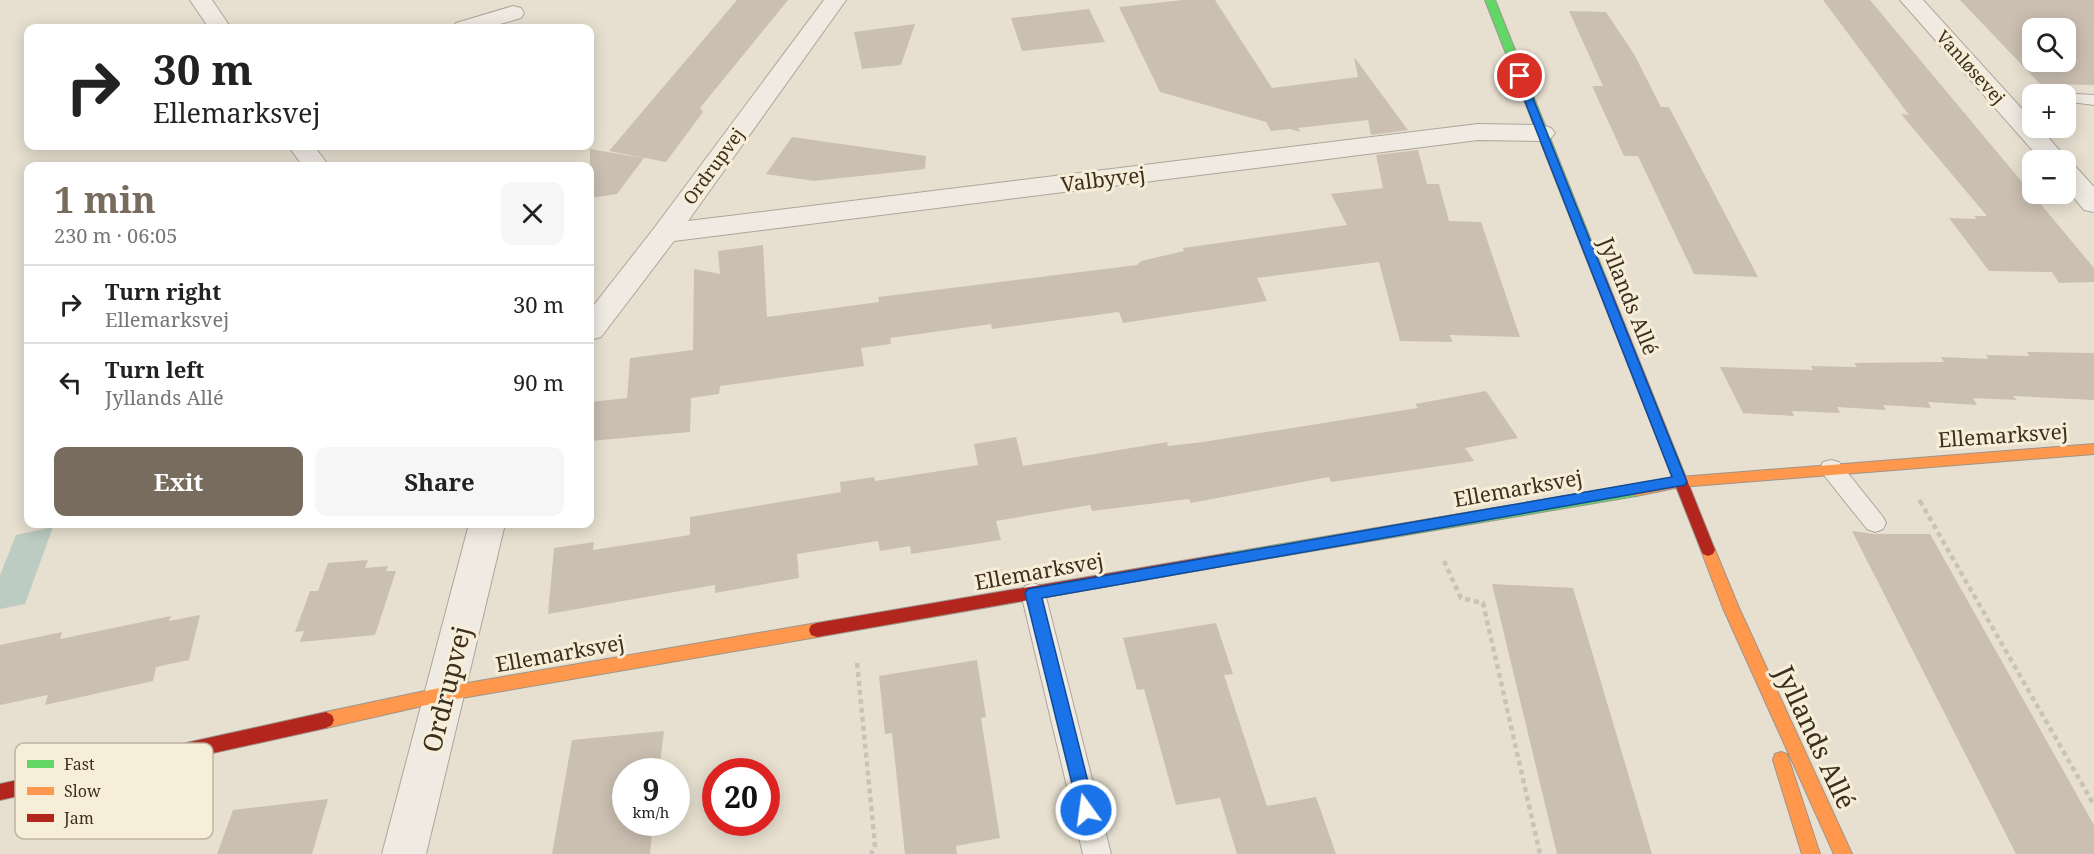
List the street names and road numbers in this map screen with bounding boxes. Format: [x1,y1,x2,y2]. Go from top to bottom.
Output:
street label: Vanløsevej [1931,25,2011,109]
street label: Ordrupvej [677,123,749,209]
street label: Valbyvej [1059,160,1147,198]
street label: Jyllands Allé [1592,232,1665,359]
street label: Ellemarksvej [1937,416,2069,454]
street label: Ellemarksvej [1451,463,1585,513]
street label: Ellemarksvej [972,546,1106,596]
street label: Ordrupvej [413,622,479,756]
street label: Ellemarksvej [493,628,627,678]
street label: Jyllands Allé [1767,659,1865,815]

